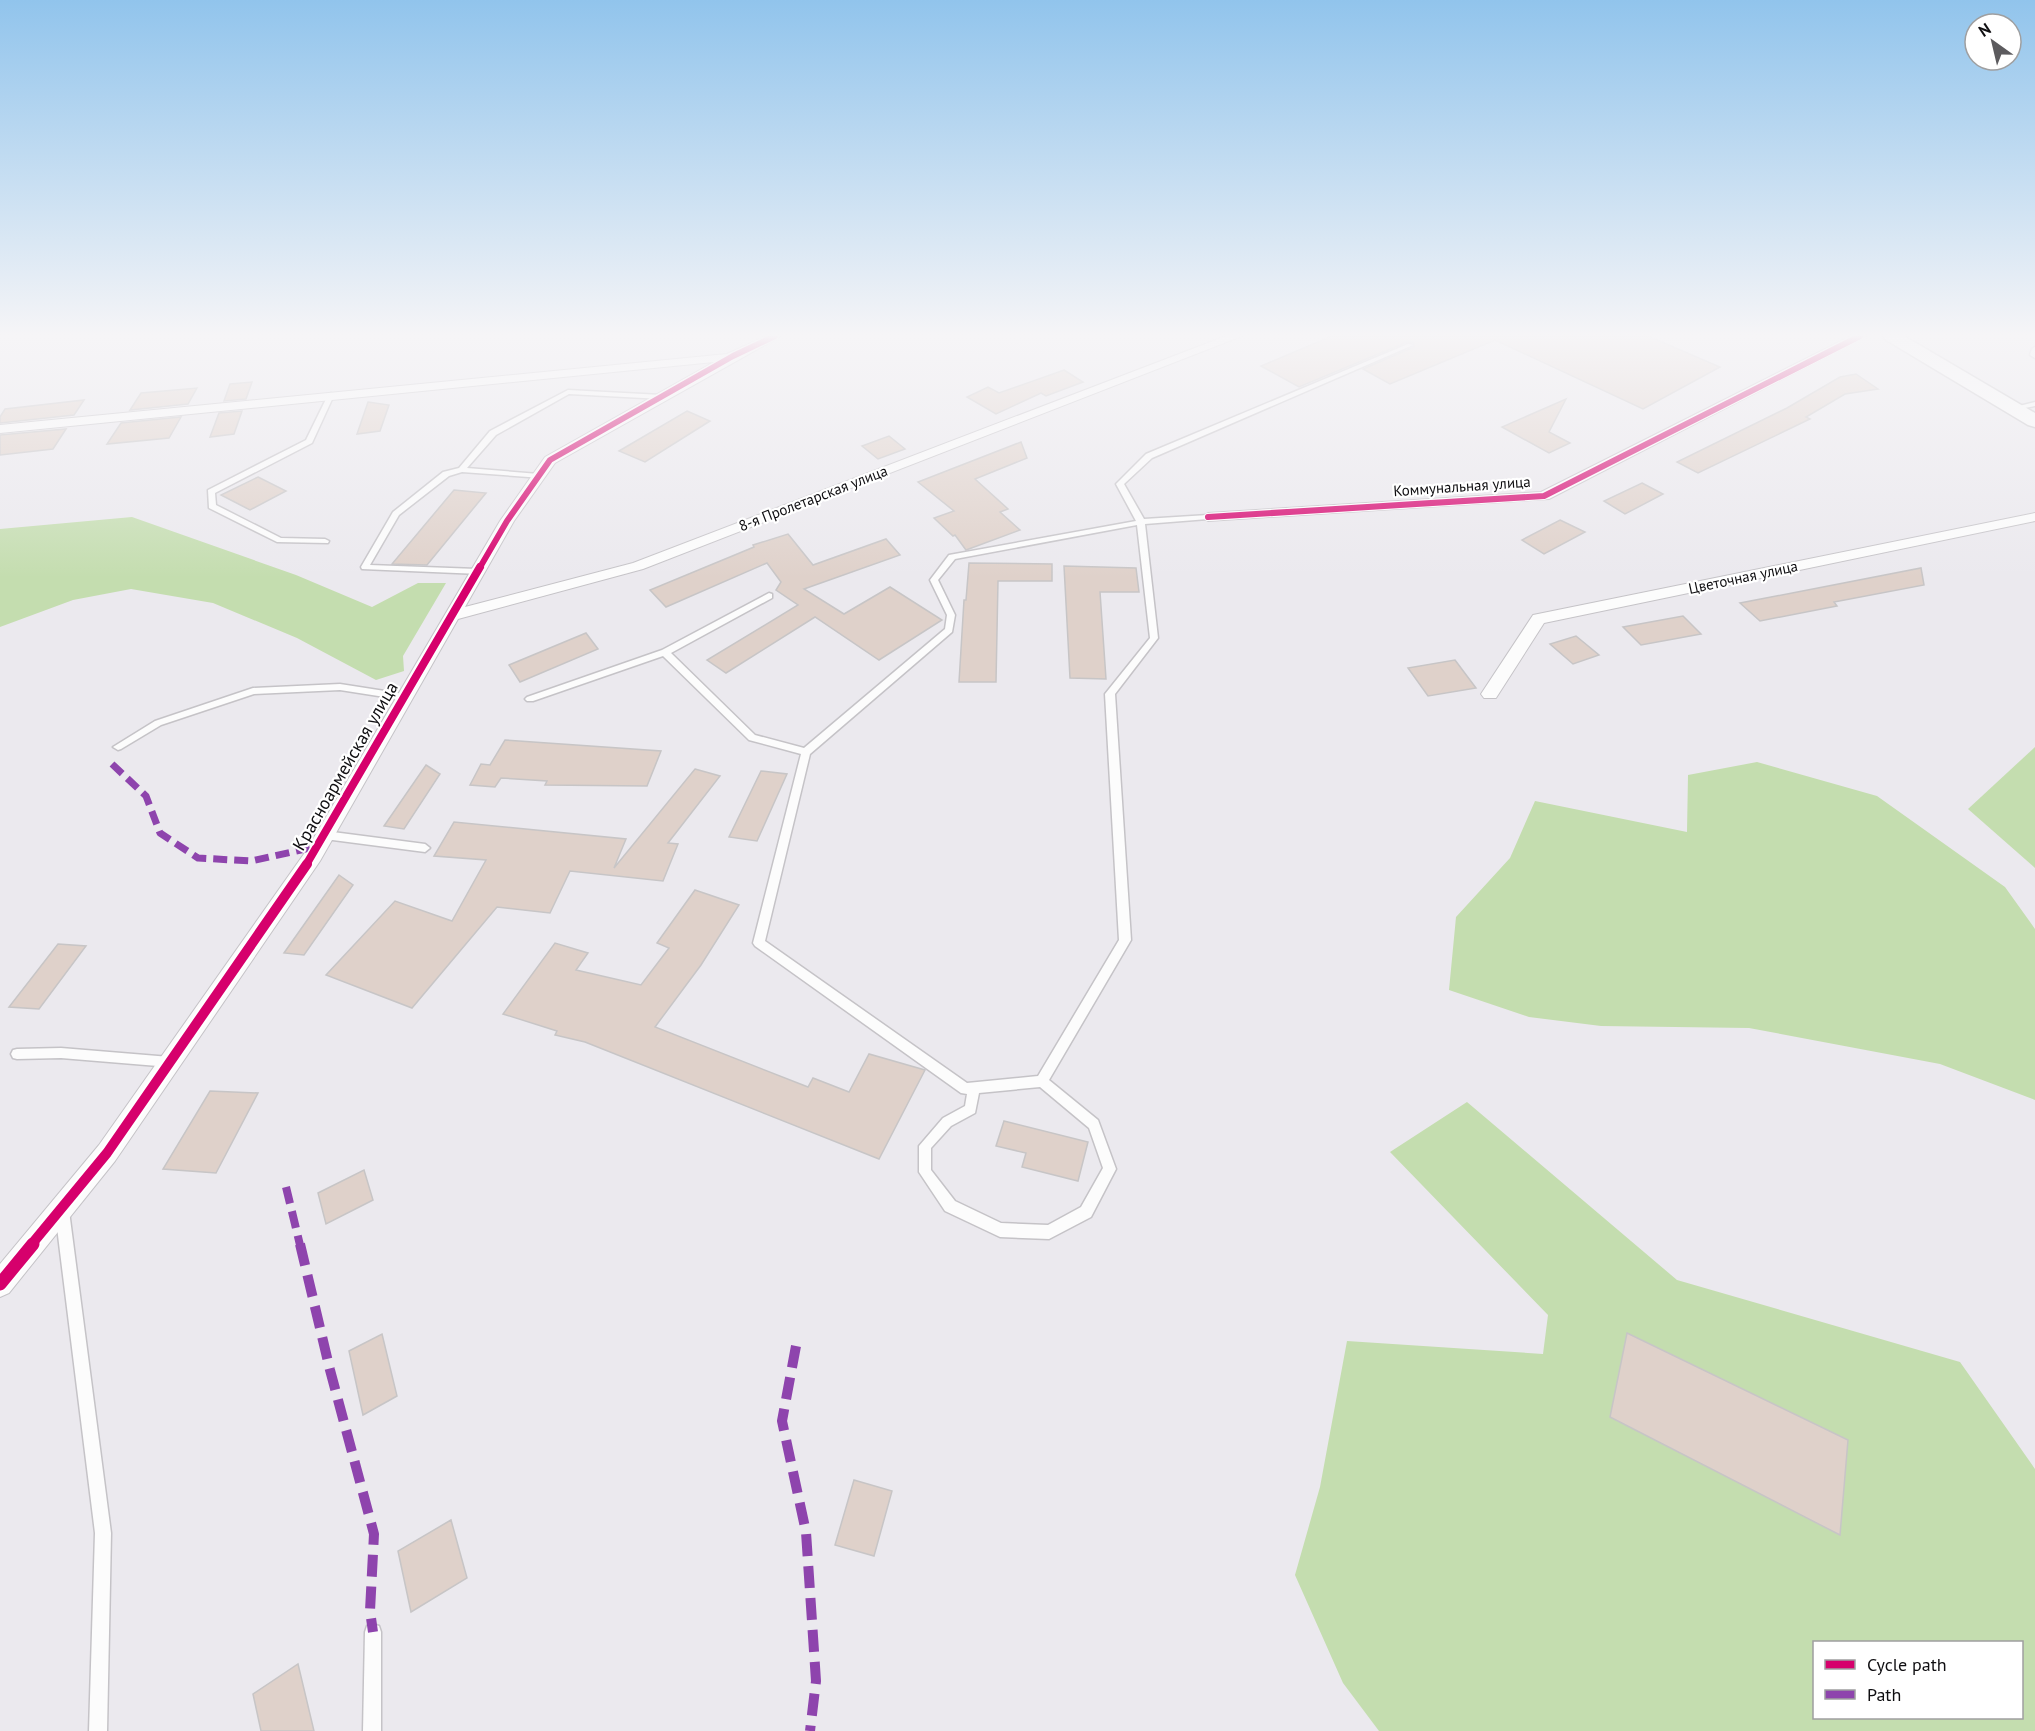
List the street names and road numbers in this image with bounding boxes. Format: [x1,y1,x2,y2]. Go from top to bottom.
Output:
street label: 8-я Пролетарская улица [736,461,890,535]
street label: Коммунальная улица [1393,472,1531,500]
street label: Цветочная улица [1687,556,1799,598]
street label: Красноармейская улица [287,677,403,855]

